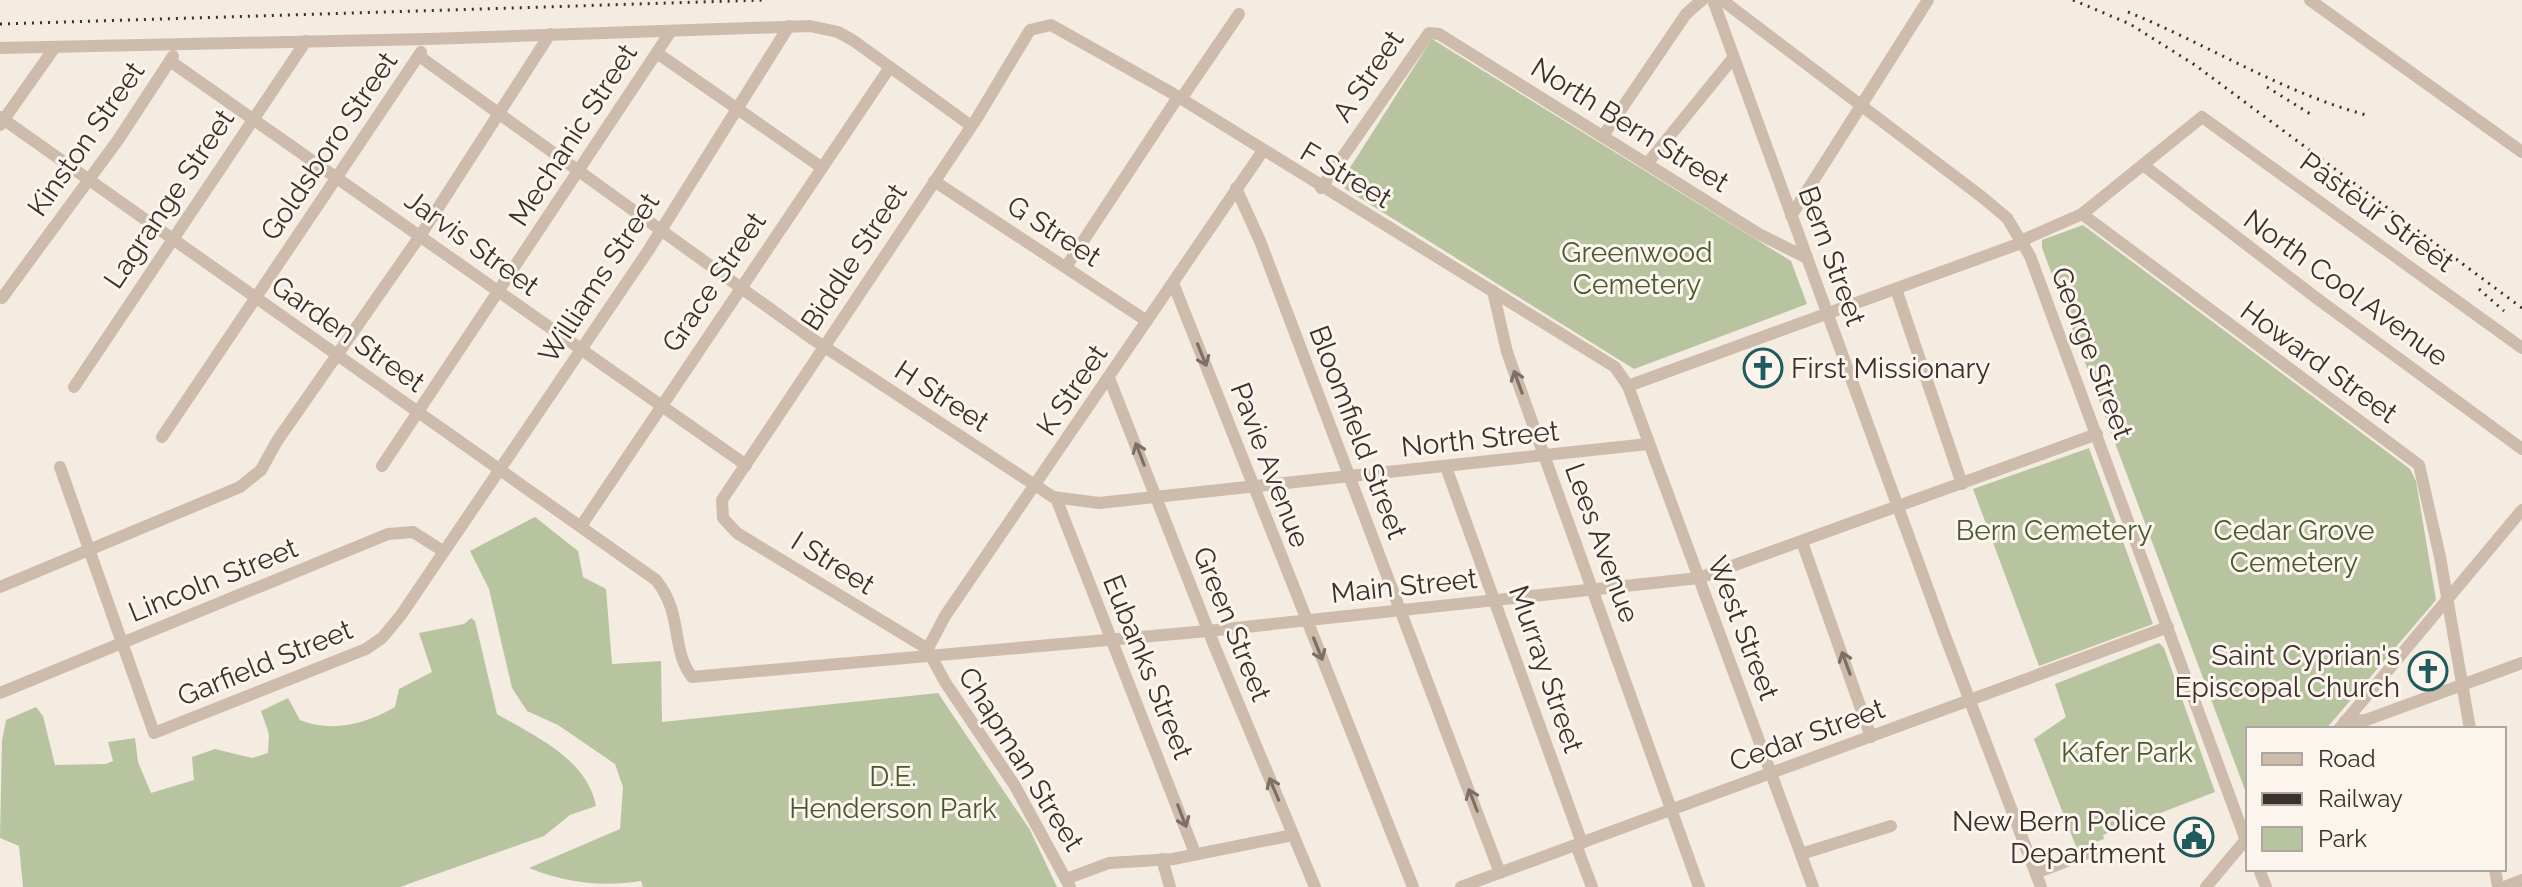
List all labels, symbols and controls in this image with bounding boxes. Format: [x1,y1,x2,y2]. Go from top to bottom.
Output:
street label: A Street [1326,24,1411,128]
street label: Mechanic Street [502,37,644,232]
street label: Goldsboro Street [254,45,405,246]
street label: North Bern Street [1525,51,1735,199]
street label: Kinston Street [21,55,152,223]
street label: Lagrange Street [97,103,241,295]
street label: F Street [1294,135,1398,215]
street label: Pasteur Street [2294,145,2461,279]
street label: Biddle Street [794,177,914,337]
street label: Bern Street [1792,182,1873,331]
street label: Jarvis Street [399,183,546,303]
street label: Williams Street [532,186,667,369]
street label: G Street [1001,189,1107,274]
street label: North Cool Avenue [2237,203,2455,373]
street label: Grace Street [655,205,773,358]
park label: Greenwood Cemetery [1561,236,1713,301]
street label: George Street [2044,263,2140,444]
street label: Garden Street [265,269,432,399]
street label: Howard Street [2234,294,2404,430]
street label: Bloomfield Street [1302,321,1414,544]
street label: K Street [1030,338,1115,442]
one-way arrow [1196,342,1210,367]
church icon: First Missionary [1742,347,1784,389]
place label: First Missionary [1791,352,1991,385]
street label: H Street [889,353,996,439]
one-way arrow [1510,370,1525,395]
street label: Pavie Avenue [1223,378,1317,552]
street label: North Street [1400,414,1561,464]
one-way arrow [1132,442,1146,467]
street label: Lees Avenue [1558,459,1646,627]
park label: Bern Cemetery [1956,514,2152,547]
park label: Cedar Grove Cemetery [2213,514,2375,579]
street label: I Street [785,525,881,602]
street label: Lincoln Street [124,531,303,629]
street label: Green Street [1186,542,1278,706]
street label: West Street [1700,551,1786,705]
street label: Main Street [1329,562,1479,610]
street label: Eubanks Street [1096,570,1200,764]
street label: Murray Street [1502,581,1590,758]
street label: Garfield Street [173,613,358,713]
one-way arrow [1312,636,1326,661]
place label: Saint Cyprian's Episcopal Church [2175,639,2400,704]
church icon: Saint Cyprian's Episcopal Church [2407,650,2449,692]
one-way arrow [1838,651,1852,676]
street label: Chapman Street [951,661,1091,857]
street label: Cedar Street [1725,692,1889,778]
legend [2246,727,2506,871]
park label: Kafer Park [2061,736,2193,769]
text: Road [2318,744,2376,773]
park label: D.E. Henderson Park [789,760,997,825]
one-way arrow [1265,777,1280,802]
text: Railway [2318,784,2403,813]
one-way arrow [1465,788,1479,813]
one-way arrow [1176,803,1190,828]
place label: New Bern Police Department [1952,805,2167,870]
public building icon: New Bern Police Department [2173,816,2215,858]
text: Park [2318,824,2367,853]

